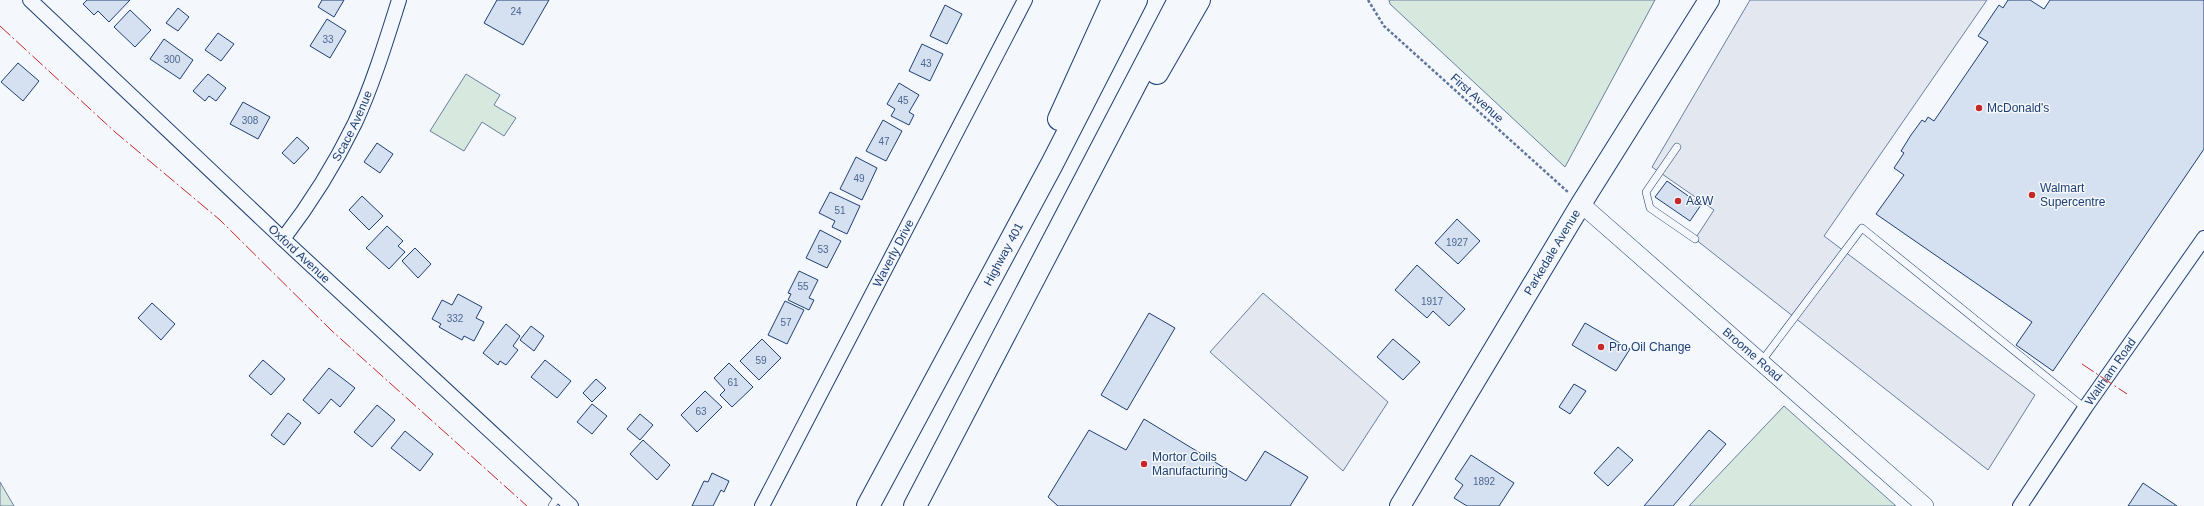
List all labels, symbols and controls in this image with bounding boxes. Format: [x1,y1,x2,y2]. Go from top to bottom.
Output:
house number: 24 [510,6,522,17]
house number: 33 [322,34,334,45]
house number: 300 [164,54,181,65]
house number: 43 [920,58,932,69]
street label: First Avenue [1448,71,1507,126]
street label: Scace Avenue [329,88,375,164]
house number: 45 [897,95,909,106]
place label: McDonald's [1987,101,2049,115]
marker: McDonald's [1974,103,1984,113]
house number: 308 [242,115,259,126]
house number: 47 [878,136,890,147]
house number: 49 [853,173,865,184]
place label: Walmart Supercentre [2040,181,2106,209]
marker: Walmart Supercentre [2027,190,2037,200]
place label: A&W [1686,194,1714,208]
marker: A&W [1673,196,1683,206]
house number: 51 [834,205,846,216]
street label: Parkedale Avenue [1521,206,1583,297]
street label: Waverly Drive [870,217,917,289]
street label: Highway 401 [981,220,1026,288]
street label: Oxford Avenue [265,222,333,286]
house number: 1927 [1446,237,1469,248]
house number: 53 [817,244,829,255]
house number: 55 [797,281,809,292]
house number: 1917 [1421,296,1444,307]
house number: 332 [447,313,464,324]
house number: 57 [780,317,792,328]
street label: Broome Road [1720,325,1785,384]
street label: Waltham Road [2082,335,2139,408]
place label: Pro Oil Change [1609,340,1691,354]
marker: Pro Oil Change [1596,342,1606,352]
house number: 59 [755,355,767,366]
house number: 61 [727,377,739,388]
house number: 63 [695,406,707,417]
place label: Mortor Coils Manufacturing [1152,450,1228,478]
marker: Mortor Coils Manufacturing [1139,459,1149,469]
house number: 1892 [1473,476,1496,487]

